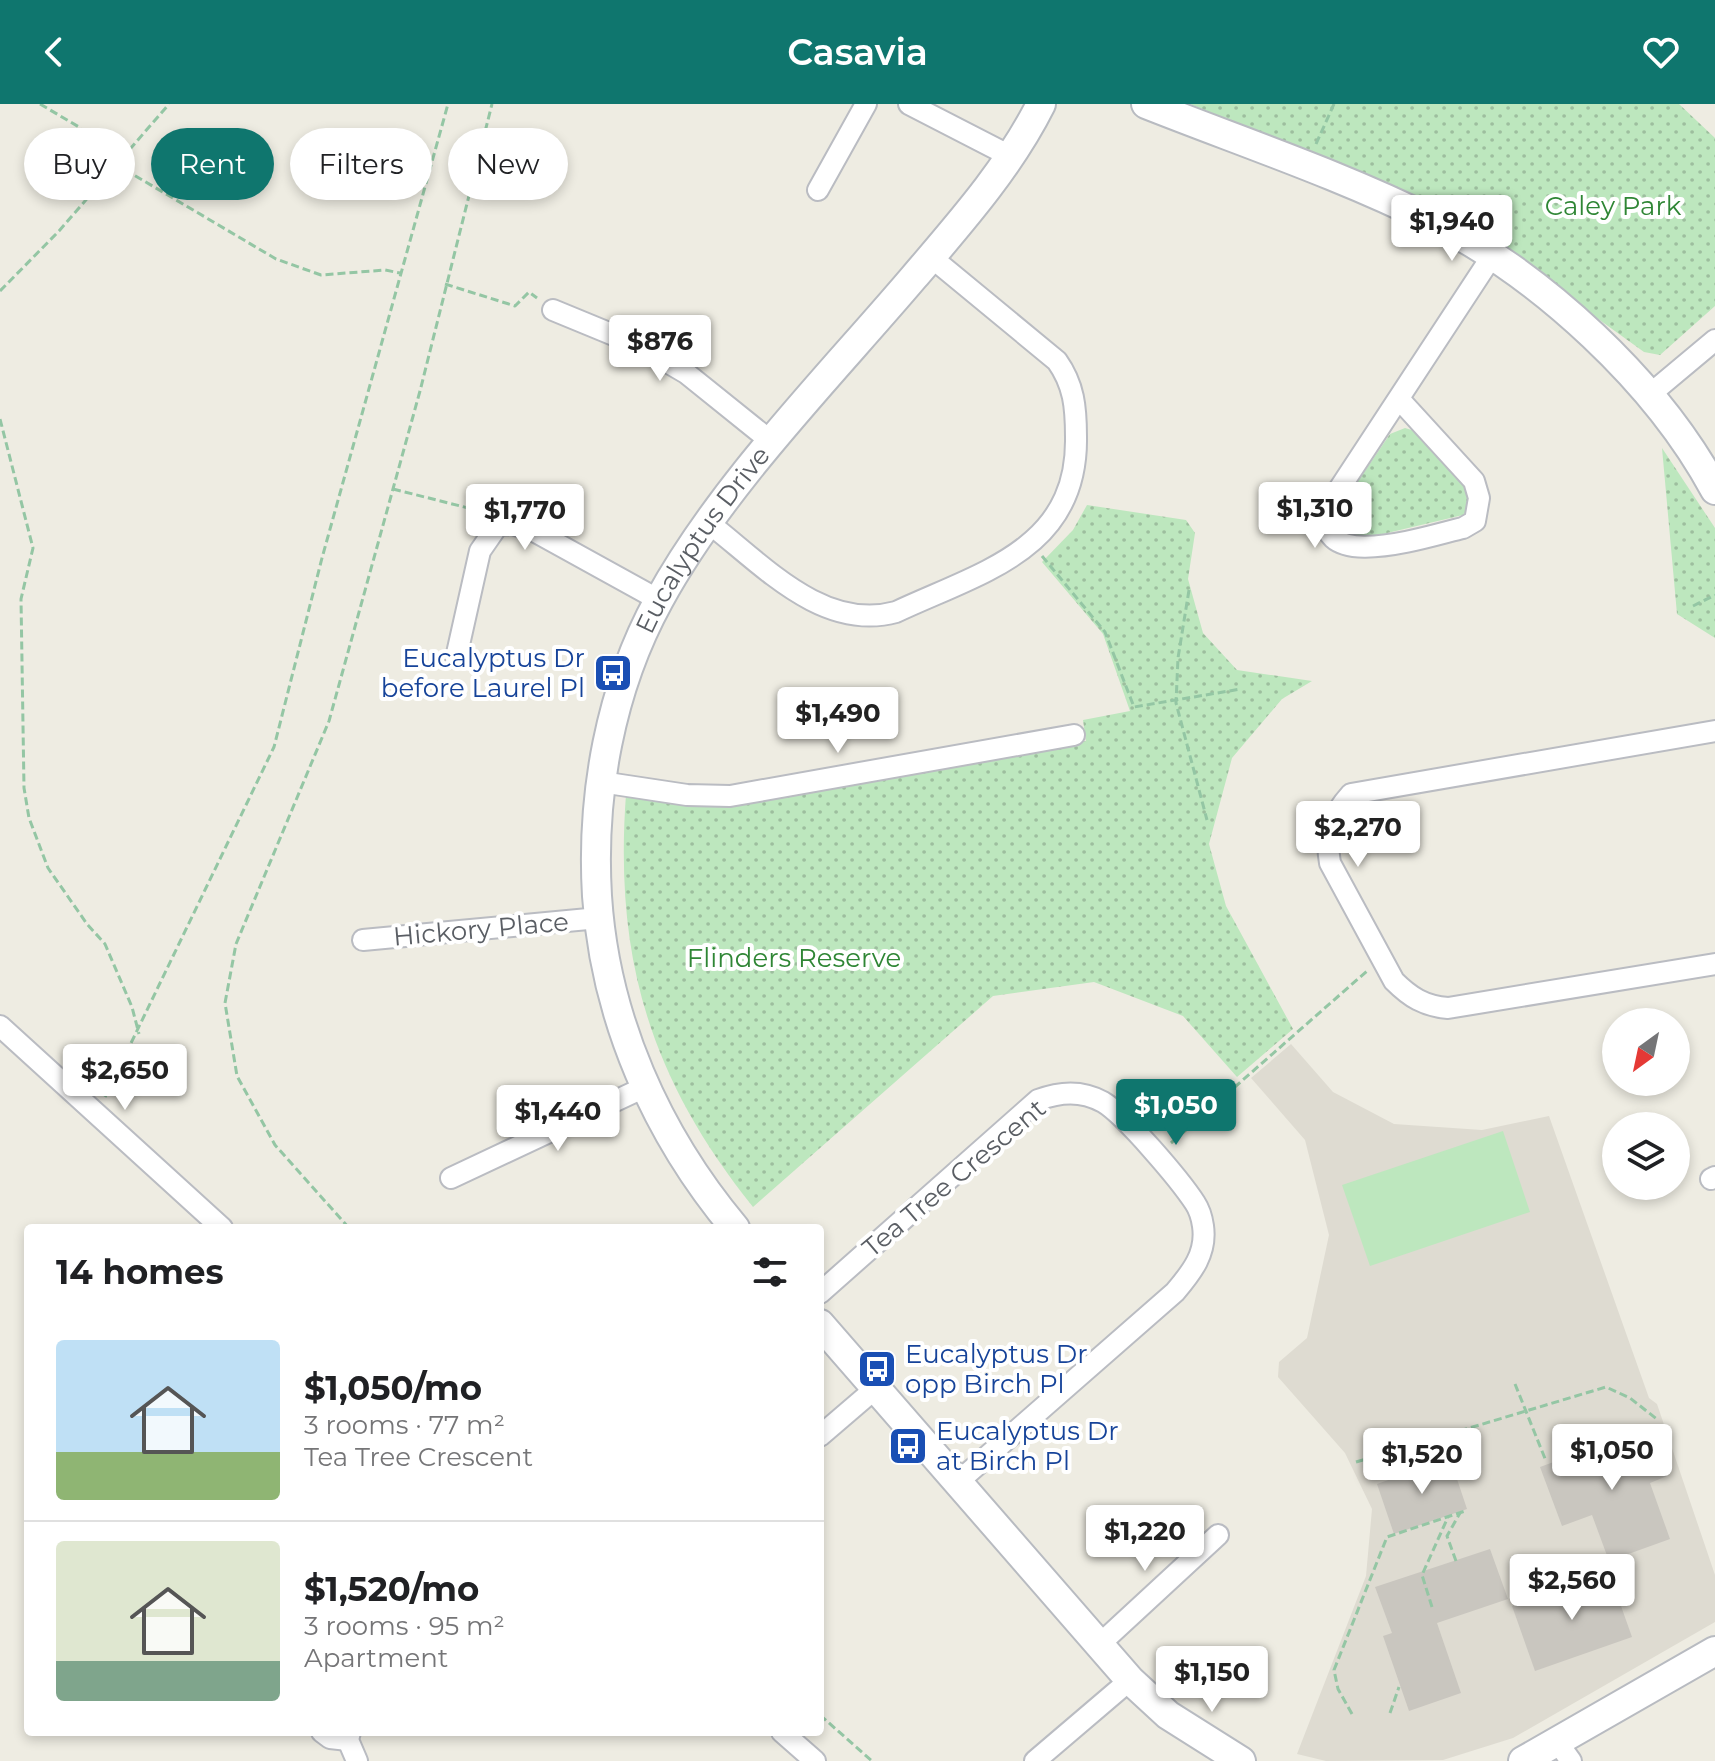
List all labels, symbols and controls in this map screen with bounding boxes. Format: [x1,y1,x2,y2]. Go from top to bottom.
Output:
icon: back [32,30,76,74]
text: Casavia [787,30,928,74]
icon: heart [1639,30,1683,74]
chip: Buy [24,128,135,200]
chip: Rent [151,128,274,200]
chip: Filters [290,128,432,200]
chip: New [448,128,568,200]
park label: Caley Park [1545,190,1682,222]
pin: $1,940 [1387,195,1517,263]
text: $1,940 [1409,205,1495,237]
pin: $876 [613,315,707,383]
text: $876 [627,325,693,357]
street label: Eucalyptus Drive [629,440,777,638]
pin: $1,310 [1250,482,1380,550]
pin: $1,770 [460,484,590,552]
text: $1,310 [1277,492,1353,524]
text: $1,770 [484,494,566,526]
place label: Eucalyptus Dr before Laurel Pl [381,642,585,704]
bus stop icon: Eucalyptus Dr before Laurel Pl [592,652,634,694]
pin: $1,490 [773,687,903,755]
text: $1,490 [795,697,881,729]
pin: $2,270 [1293,801,1423,869]
text: $2,270 [1314,811,1402,843]
street label: Hickory Place [392,905,570,953]
park label: Flinders Reserve [687,942,901,974]
north arrow [1602,1008,1690,1096]
map controls [1602,1008,1690,1200]
pin: $2,650 [60,1044,190,1112]
text: $2,650 [81,1054,169,1086]
pin: $1,050 [1111,1079,1241,1147]
pin: $1,440 [493,1085,623,1153]
text: $1,050 [1134,1089,1218,1121]
street label: Tea Tree Crescent [856,1092,1052,1264]
text: $1,440 [515,1095,601,1127]
button: layers [1602,1112,1690,1200]
icon: filters [748,1250,792,1294]
text: 14 homes [56,1251,224,1293]
place label: Eucalyptus Dr opp Birch Pl [905,1338,1088,1400]
bus stop icon: Eucalyptus Dr opp Birch Pl [856,1348,898,1390]
text: $1,050/mo [304,1367,482,1409]
icon: home [120,1372,216,1468]
text: 3 rooms · 77 m² [304,1409,505,1441]
place label: Eucalyptus Dr at Birch Pl [936,1415,1119,1477]
pin: $1,050 [1547,1424,1677,1492]
bus stop icon: Eucalyptus Dr at Birch Pl [887,1425,929,1467]
pin: $1,520 [1357,1428,1487,1496]
text: $1,050 [1570,1434,1654,1466]
text: $1,520 [1381,1438,1463,1470]
text: Tea Tree Crescent [304,1441,533,1473]
pin: $1,220 [1080,1505,1210,1573]
text: $1,220 [1104,1515,1186,1547]
pin: $2,560 [1507,1554,1637,1622]
text: $2,560 [1528,1564,1616,1596]
text: $1,520/mo [304,1568,479,1610]
icon: home [120,1573,216,1669]
text: 3 rooms · 95 m² [304,1610,505,1642]
text: Apartment [304,1642,448,1674]
pin: $1,150 [1147,1646,1277,1714]
text: $1,150 [1174,1656,1250,1688]

